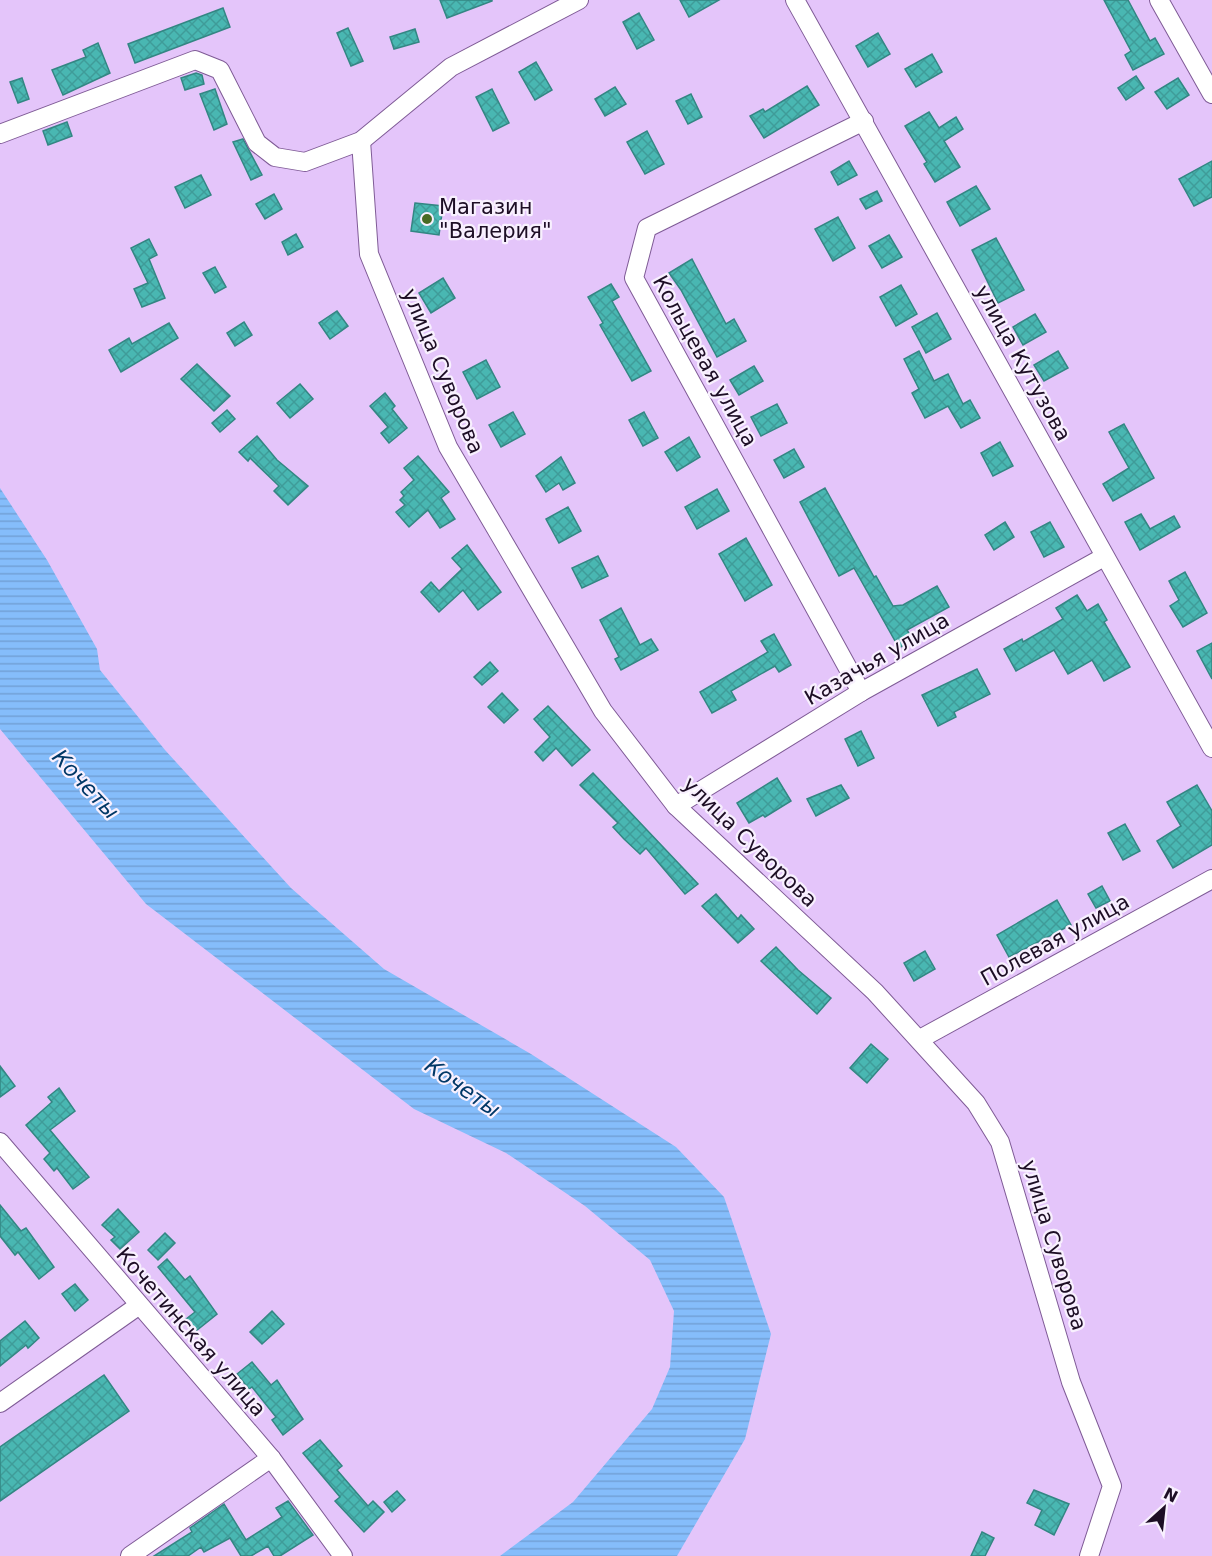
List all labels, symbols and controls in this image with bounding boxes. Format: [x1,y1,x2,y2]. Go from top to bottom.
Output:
place label: Магазин "Валерия" [439,195,552,243]
marker: Магазин "Валерия" [420,212,434,226]
street label: Кольцевая улица [648,271,762,451]
street label: улица Кутузова [970,281,1076,445]
street label: улица Суворова [397,285,489,457]
street label: Казачья улица [801,608,953,710]
water label: Кочеты [47,744,124,824]
street label: улица Суворова [678,772,822,912]
street label: Полевая улица [977,889,1133,991]
water label: Кочеты [420,1053,505,1122]
street label: улица Суворова [1017,1157,1091,1333]
street label: Кочетинская улица [111,1243,271,1421]
north arrow [1134,1478,1194,1538]
text: N [1160,1484,1181,1507]

